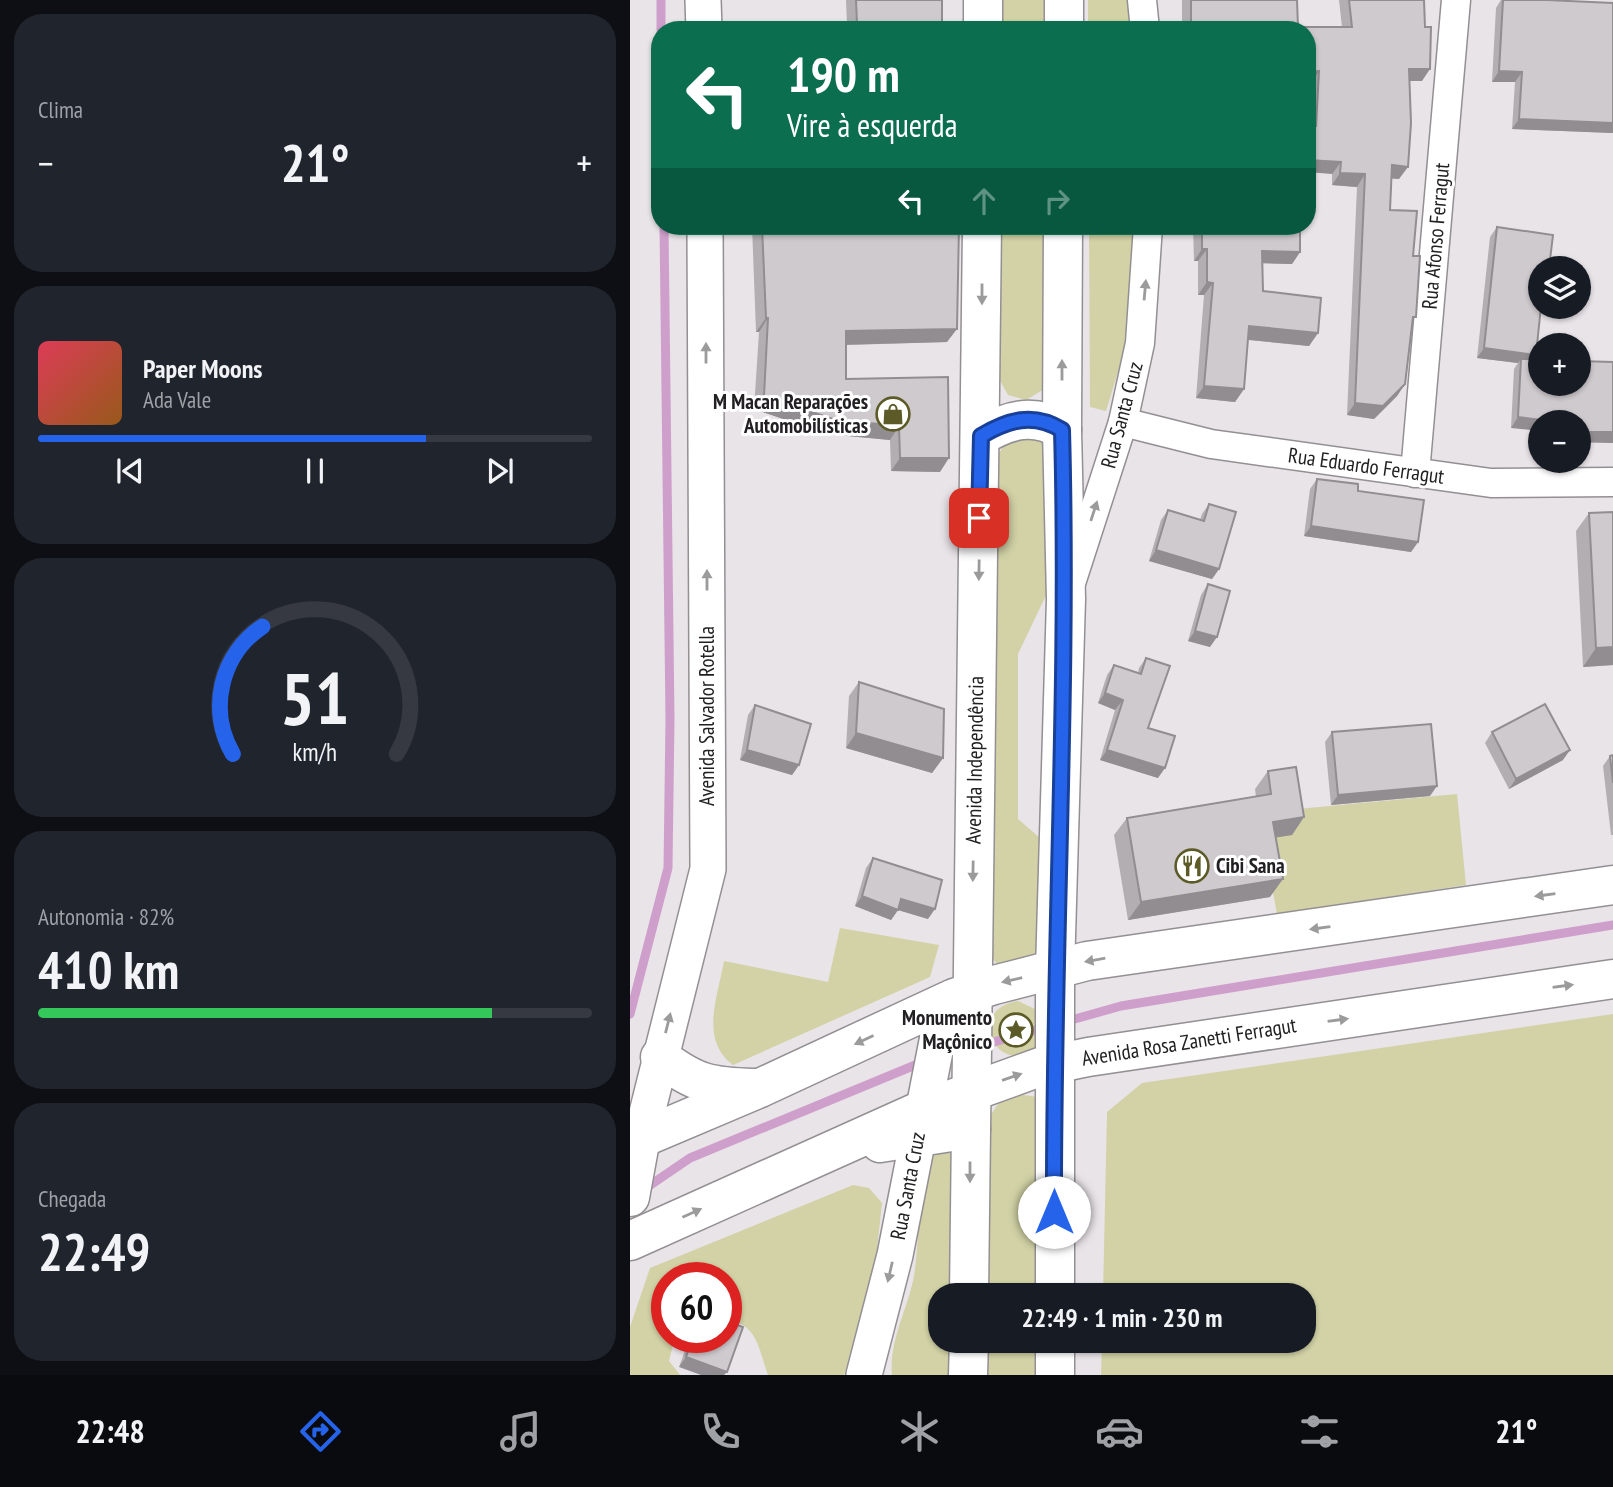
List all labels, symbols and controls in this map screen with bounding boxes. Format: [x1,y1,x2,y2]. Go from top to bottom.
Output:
text: 190 m [787,42,900,106]
icon: left [672,49,763,140]
text: Clima [38,95,83,124]
text: Vire à esquerda [787,104,958,146]
text: 21° [281,129,349,196]
text: − [38,138,54,187]
text: + [576,138,592,187]
street label: Rua Afonso Ferragut [1416,161,1455,310]
icon: left [892,182,930,220]
icon: ahead [965,182,1003,220]
icon: right [1038,182,1076,220]
map controls [1528,256,1591,473]
button: layers [1528,256,1591,319]
one-way arrow [1140,278,1151,300]
one-way arrow [976,283,988,305]
button: + [1528,333,1591,396]
one-way arrow [700,341,712,363]
text: Paper Moons [143,352,262,385]
one-way arrow [1056,358,1068,380]
street label: Rua Santa Cruz [1094,359,1149,471]
text: Ada Vale [143,385,211,414]
place label: M Macan Reparações Automobilísticas [713,388,868,439]
shop icon: M Macan Reparações Automobilísticas [874,395,912,433]
button: − [1528,410,1591,473]
street label: Rua Eduardo Ferragut [1286,441,1446,490]
icon: previous [111,452,149,490]
icon: pause [296,452,334,490]
icon: next [481,452,519,490]
pin [949,488,1009,548]
icon: arrive [960,499,998,537]
one-way arrow [1089,500,1100,521]
one-way arrow [973,560,984,582]
one-way arrow [701,569,713,591]
street label: Avenida Salvador Rotella [693,626,720,806]
text: 51 [280,650,350,744]
street label: Avenida Independência [960,676,989,844]
text: km/h [293,735,337,767]
restaurant icon: Cibi Sana [1173,847,1211,885]
place label: Cibi Sana [1216,852,1285,879]
one-way arrow [968,861,979,883]
one-way arrow [1534,890,1556,901]
text: Autonomia · 82% [38,902,174,931]
one-way arrow [1309,923,1331,934]
text: 410 km [38,936,179,1003]
one-way arrow [1084,955,1106,966]
one-way arrow [1001,975,1023,986]
one-way arrow [1552,980,1574,991]
place label: Monumento Maçônico [902,1004,992,1055]
place icon: Monumento Maçônico [997,1011,1035,1049]
street label: Avenida Rosa Zanetti Ferragut [1080,1011,1298,1072]
one-way arrow [664,1012,674,1033]
one-way arrow [1327,1014,1349,1025]
one-way arrow [854,1034,874,1046]
one-way arrow [1001,1071,1022,1081]
street label: Rua Santa Cruz [884,1130,931,1242]
one-way arrow [964,1162,976,1184]
position arrow [1017,1175,1091,1249]
text: Chegada [38,1184,106,1213]
one-way arrow [682,1207,703,1218]
text: 22:49 [38,1218,150,1285]
one-way arrow [885,1261,896,1283]
speed limit sign: 60 [651,1262,742,1353]
text: 22:49 · 1 min · 230 m [1022,1301,1222,1334]
icon: directions [296,1407,345,1456]
icon: music [496,1407,545,1456]
icon: phone [696,1407,745,1456]
icon: climate [895,1407,944,1456]
icon: car [1095,1407,1144,1456]
icon: filters [1295,1407,1344,1456]
text: 22:48 [75,1410,145,1452]
text: 21° [1495,1410,1538,1452]

